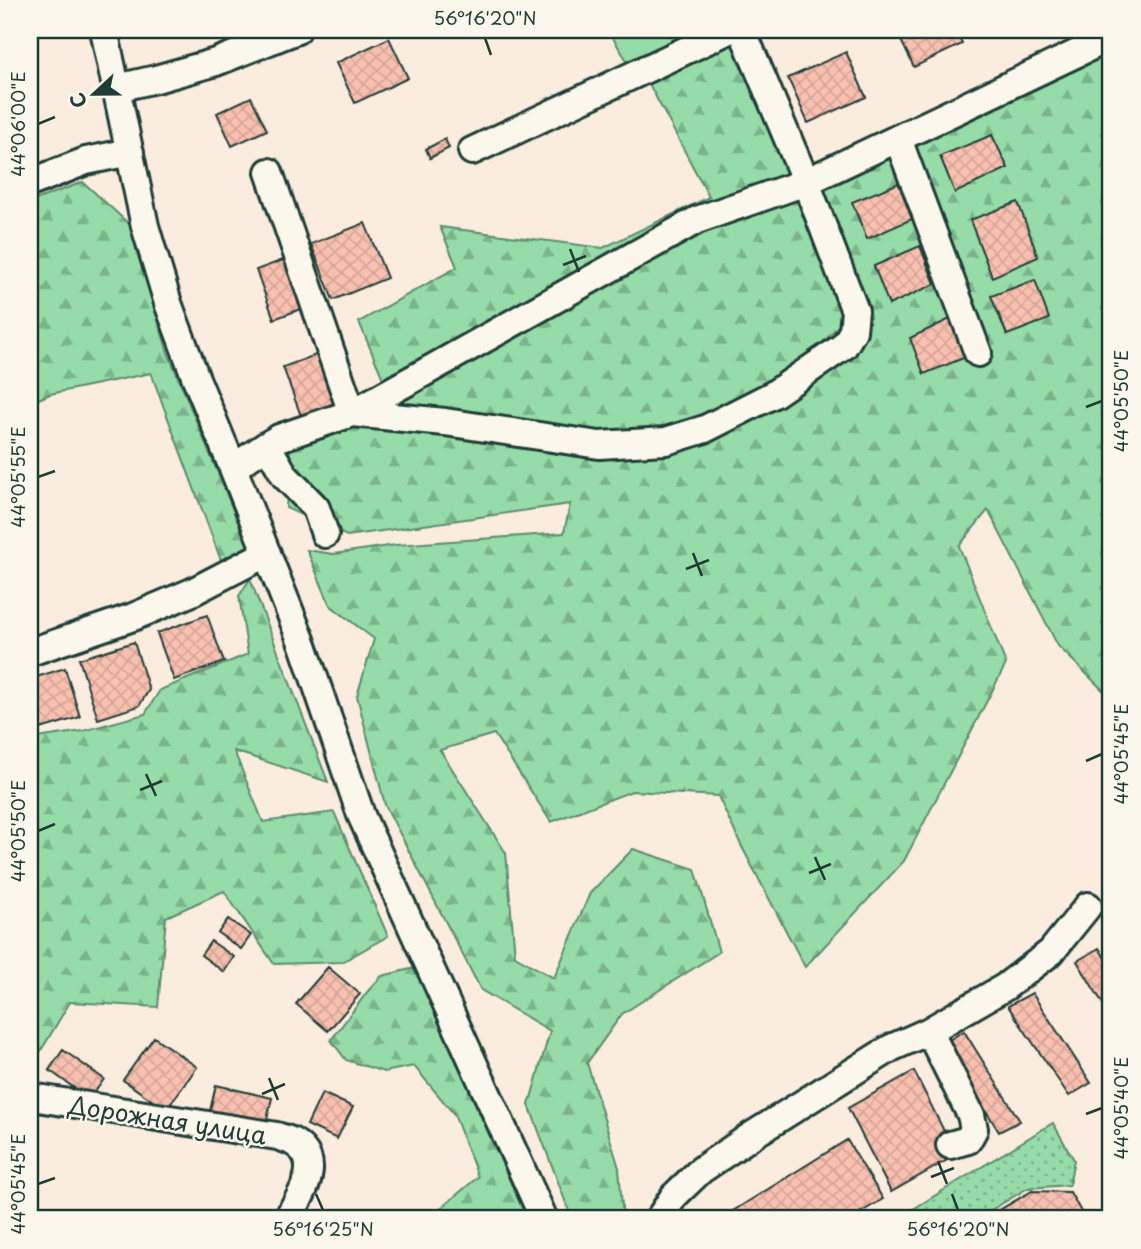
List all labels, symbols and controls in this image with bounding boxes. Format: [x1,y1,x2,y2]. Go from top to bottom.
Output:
text: 56°16'20"N [433,4,537,31]
north arrow [60,60,130,130]
text: 44°06'00"E [4,71,31,177]
text: С [62,89,93,113]
text: 44°05'50"E [1107,350,1134,452]
text: 44°05'55"E [4,426,31,528]
text: 44°05'45"E [1107,703,1134,805]
text: 44°05'50"E [4,780,31,882]
text: 44°05'40"E [1107,1056,1134,1160]
street label: Дорожная улица [66,1085,269,1152]
text: 44°05'45"E [4,1133,31,1235]
text: 56°16'25"N [272,1215,374,1242]
text: 56°16'20"N [906,1215,1010,1242]

